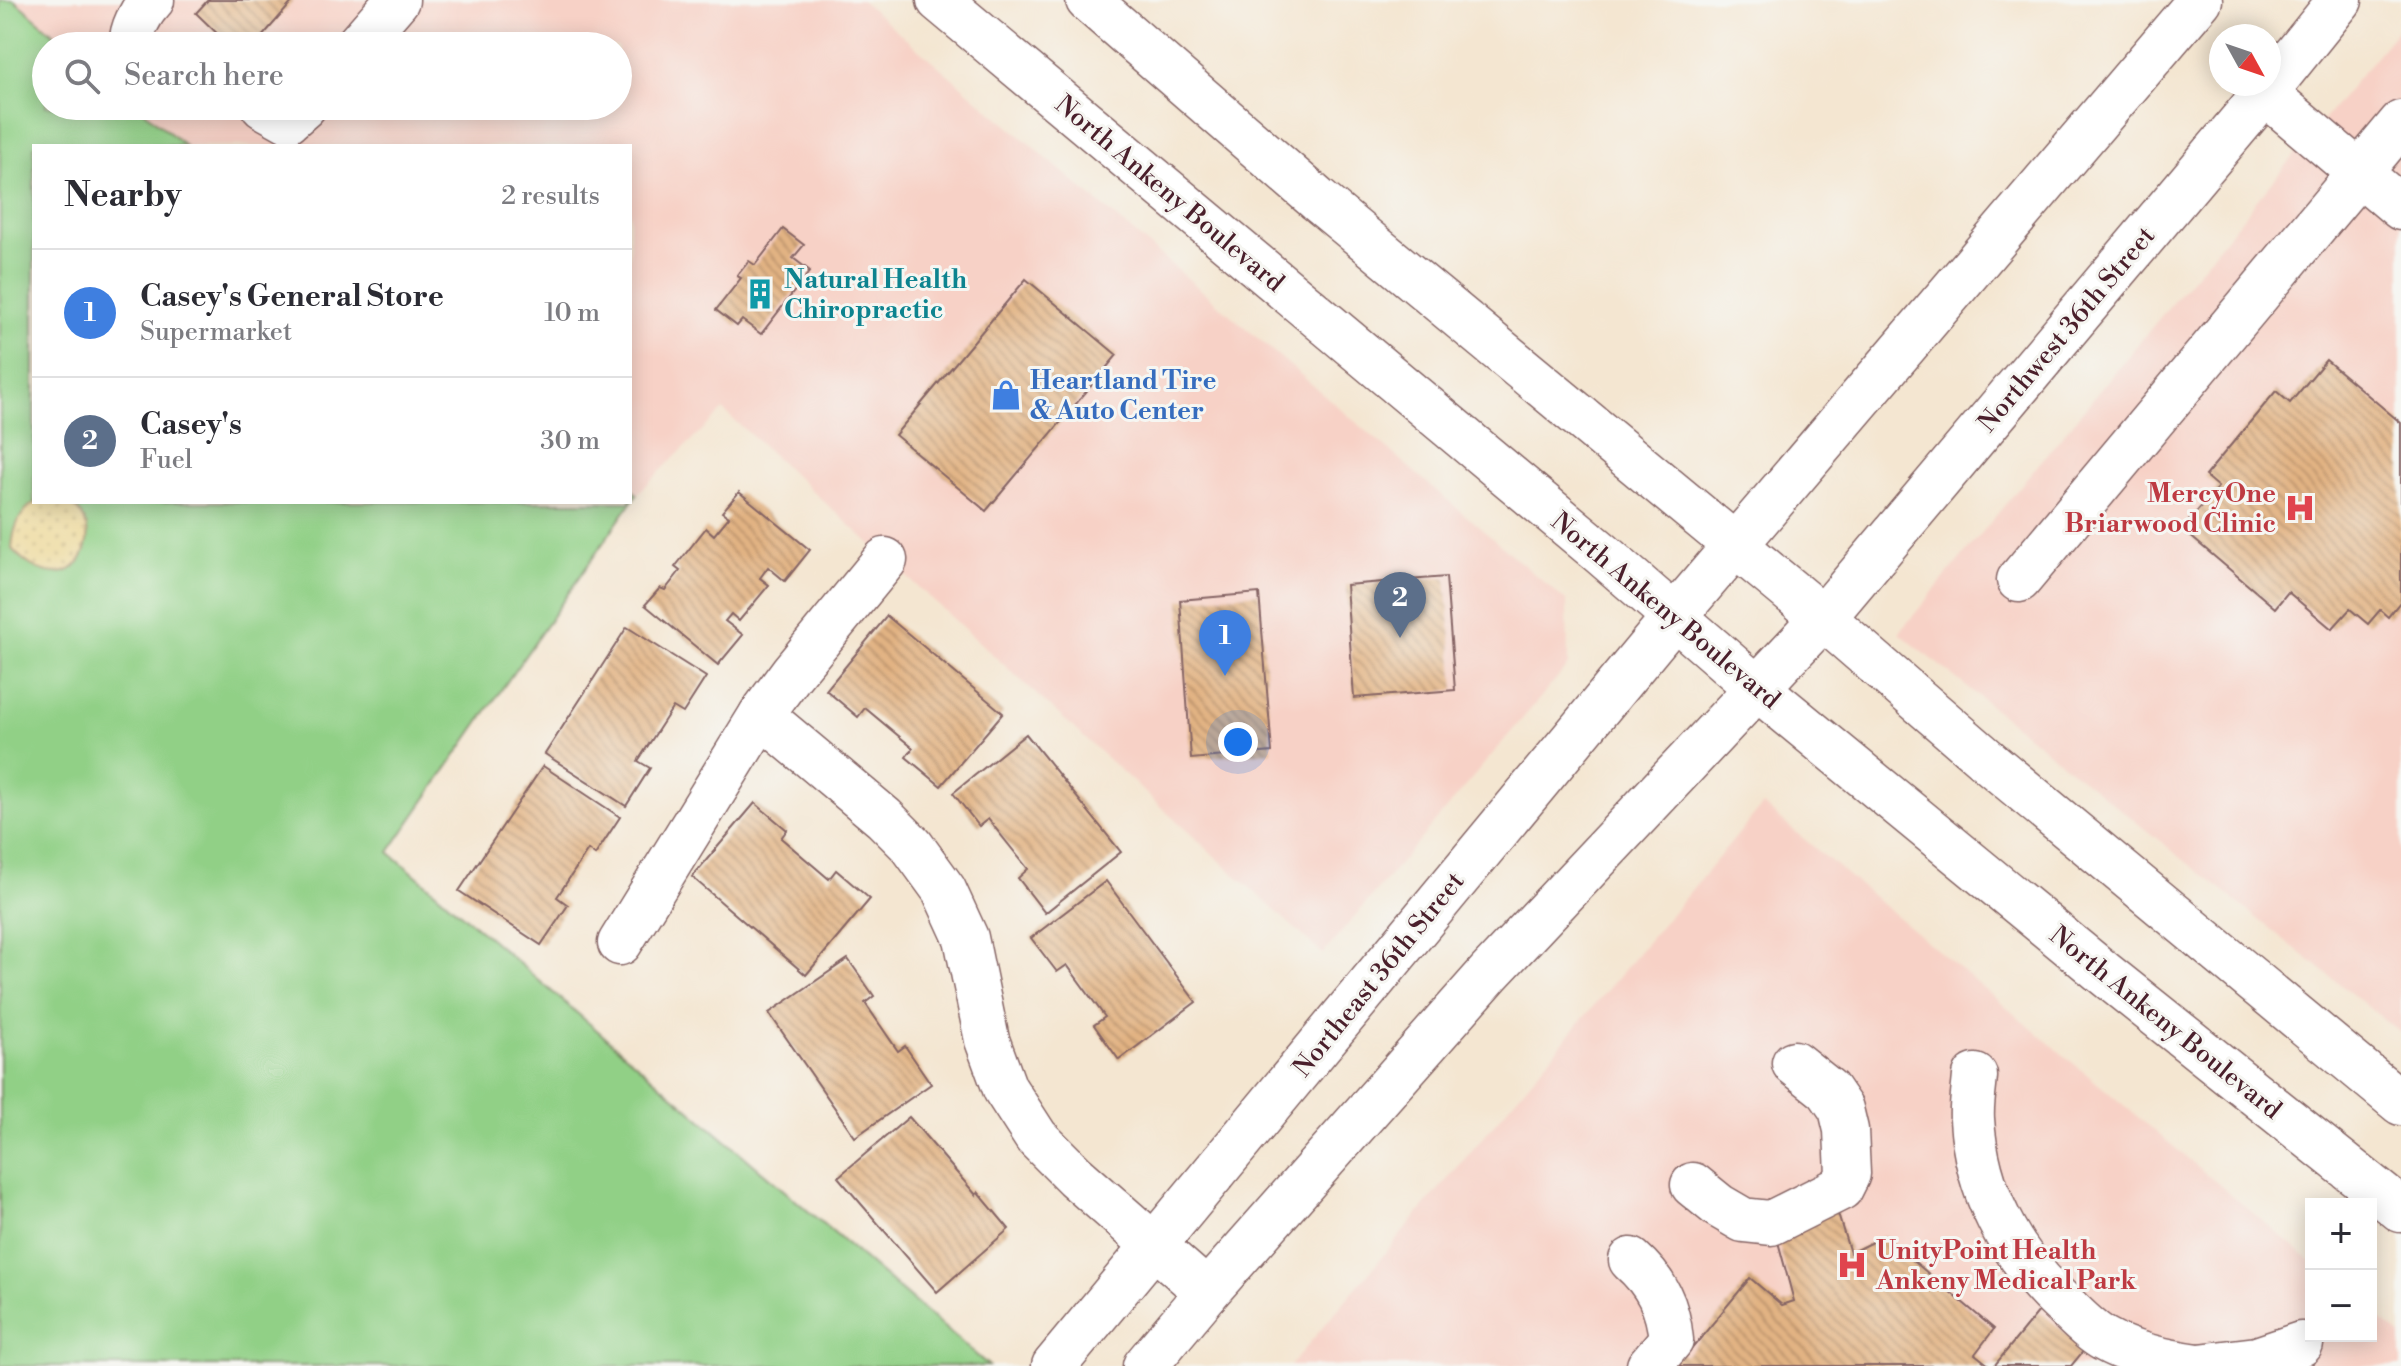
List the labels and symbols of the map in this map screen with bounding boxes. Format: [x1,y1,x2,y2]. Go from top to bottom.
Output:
north arrow [2209,24,2281,96]
street label: North Ankeny Boulevard [1048,89,1291,299]
street label: Northwest 36th Street [1971,220,2162,439]
place label: Natural Health Chiropractic [784,264,967,326]
building icon: Natural Health Chiropractic [743,277,777,311]
place label: Heartland Tire & Auto Center [1030,365,1216,427]
shop icon: Heartland Tire & Auto Center [989,378,1023,412]
place label: MercyOne Briarwood Clinic [2065,478,2276,540]
hospital icon: MercyOne Briarwood Clinic [2283,491,2317,525]
street label: North Ankeny Boulevard [1544,506,1787,716]
pin: 2 [1374,572,1426,638]
pin: 1 [1199,610,1251,676]
your location [1218,722,1258,762]
street label: Northeast 36th Street [1286,866,1471,1083]
street label: North Ankeny Boulevard [2043,919,2288,1126]
place label: UnityPoint Health Ankeny Medical Park [1875,1235,2137,1297]
hospital icon: UnityPoint Health Ankeny Medical Park [1835,1248,1869,1282]

